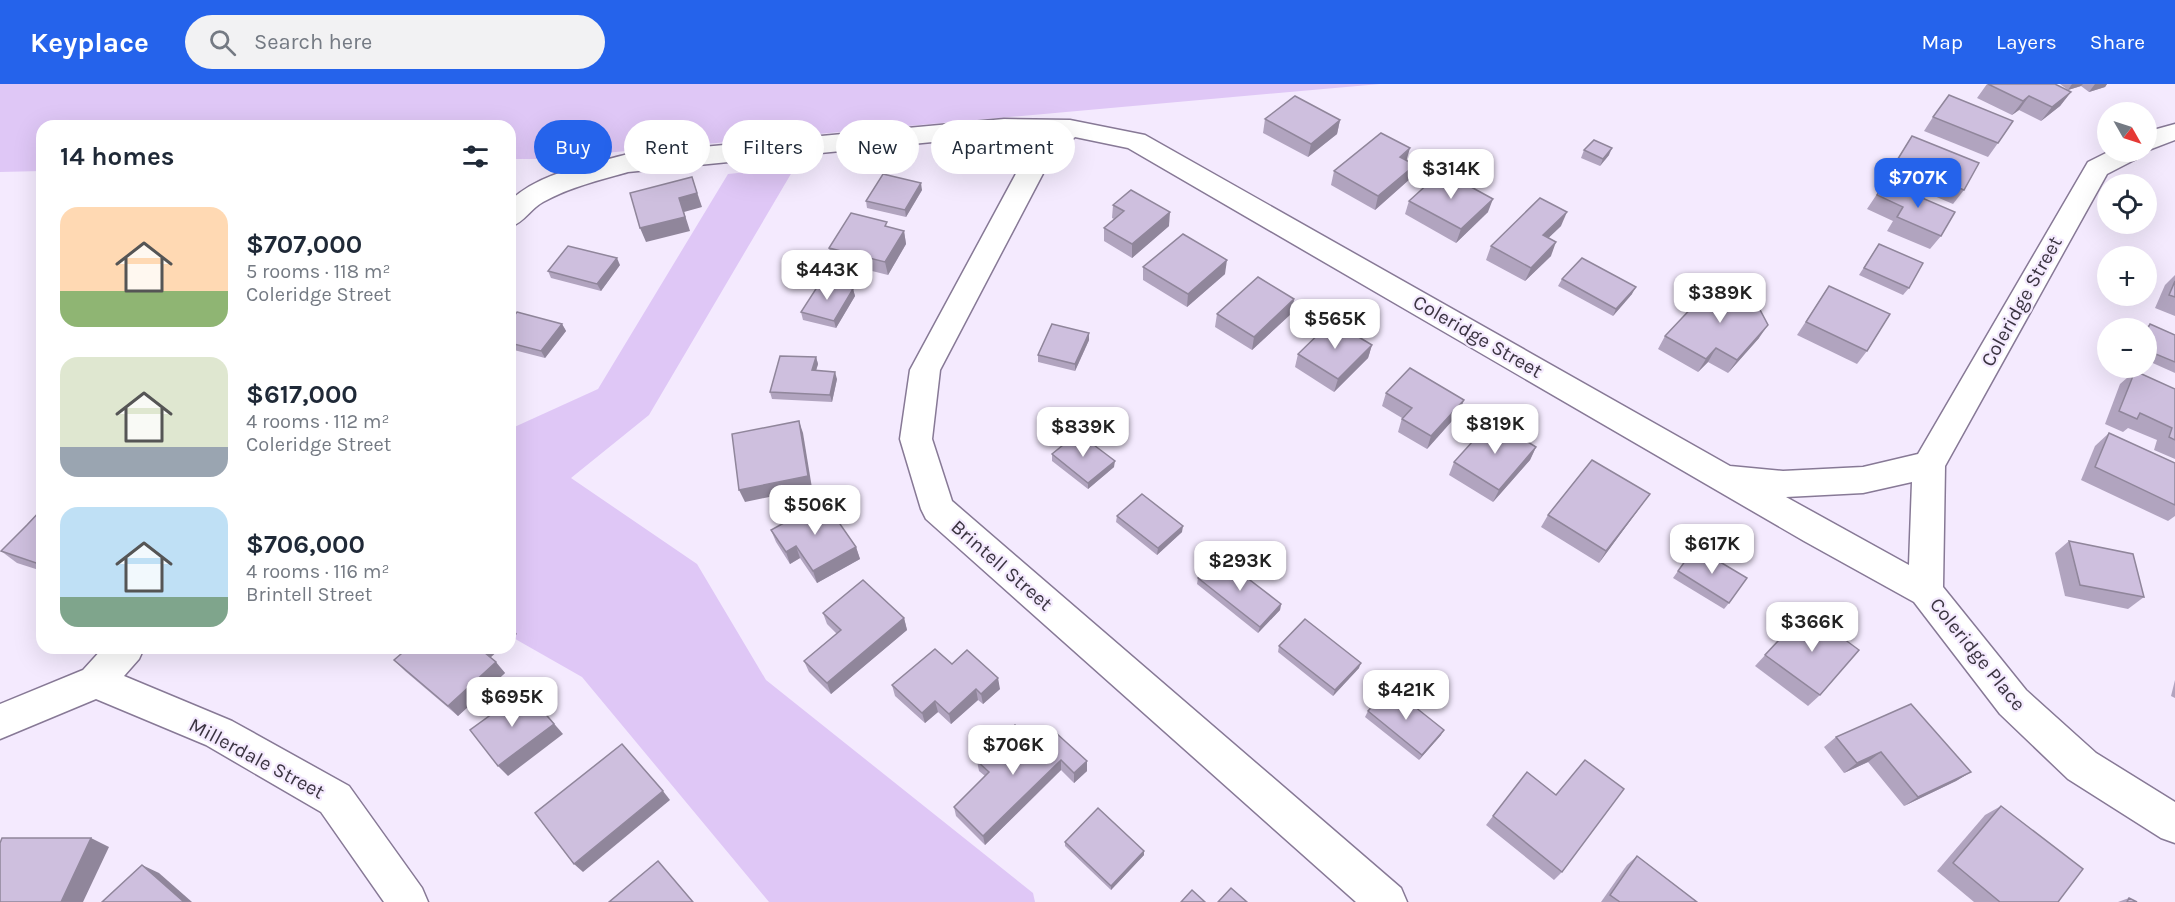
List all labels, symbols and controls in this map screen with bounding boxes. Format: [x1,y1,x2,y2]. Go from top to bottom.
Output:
search box [185,15,605,69]
text: Keyplace [30,26,149,59]
icon: search [206,26,239,59]
text: Search here [254,29,372,55]
text: Map [1921,30,1963,54]
text: Layers [1996,30,2057,54]
text: Share [2090,30,2145,54]
north arrow [2097,102,2157,162]
map controls [2097,102,2157,378]
chip: Buy [534,120,612,174]
chip: Rent [624,120,710,174]
chip: Filters [722,120,824,174]
chip: New [836,120,919,174]
chip: Apartment [931,120,1075,174]
icon: filters [459,140,492,173]
text: 14 homes [60,141,174,172]
pin: $314K [1409,149,1493,200]
text: $314K [1422,157,1480,180]
pin: $707K [1876,158,1960,209]
text: $707K [1888,166,1948,189]
button: locate [2097,174,2157,234]
text: $707,000 [246,229,362,260]
icon: home [108,231,180,303]
street label: Coleridge Street [1976,232,2067,370]
button: + [2097,246,2157,306]
pin: $443K [785,250,869,301]
text: $443K [795,258,859,281]
text: 5 rooms · 118 m² [246,260,390,283]
pin: $389K [1678,273,1762,324]
text: $389K [1688,281,1752,304]
text: Coleridge Street [246,283,391,306]
street label: Coleridge Street [1409,290,1547,383]
pin: $565K [1293,299,1377,350]
text: $565K [1304,307,1366,330]
button: − [2097,318,2157,378]
text: $617,000 [246,379,358,410]
icon: home [108,381,180,453]
pin: $819K [1453,404,1537,455]
pin: $839K [1041,407,1125,458]
text: 4 rooms · 112 m² [246,410,390,433]
text: $819K [1465,412,1525,435]
text: $839K [1051,415,1115,438]
text: Coleridge Street [246,433,391,456]
pin: $506K [773,485,857,536]
text: $506K [783,493,847,516]
street label: Brintell Street [946,515,1057,616]
pin: $617K [1670,524,1754,575]
text: $706,000 [246,529,365,560]
icon: home [108,531,180,603]
text: $617K [1684,532,1740,555]
pin: $293K [1198,541,1282,592]
text: $293K [1208,549,1272,572]
text: 4 rooms · 116 m² [246,560,389,583]
text: Brintell Street [246,583,372,606]
street label: Coleridge Place [1925,593,2030,715]
pin: $366K [1770,602,1854,653]
text: $366K [1780,610,1844,633]
pin: $421K [1364,670,1448,721]
pin: $695K [470,677,554,728]
text: $421K [1377,678,1435,701]
text: $695K [481,685,543,708]
street label: Millerdale Street [185,713,329,804]
pin: $706K [971,725,1055,776]
text: $706K [982,733,1044,756]

